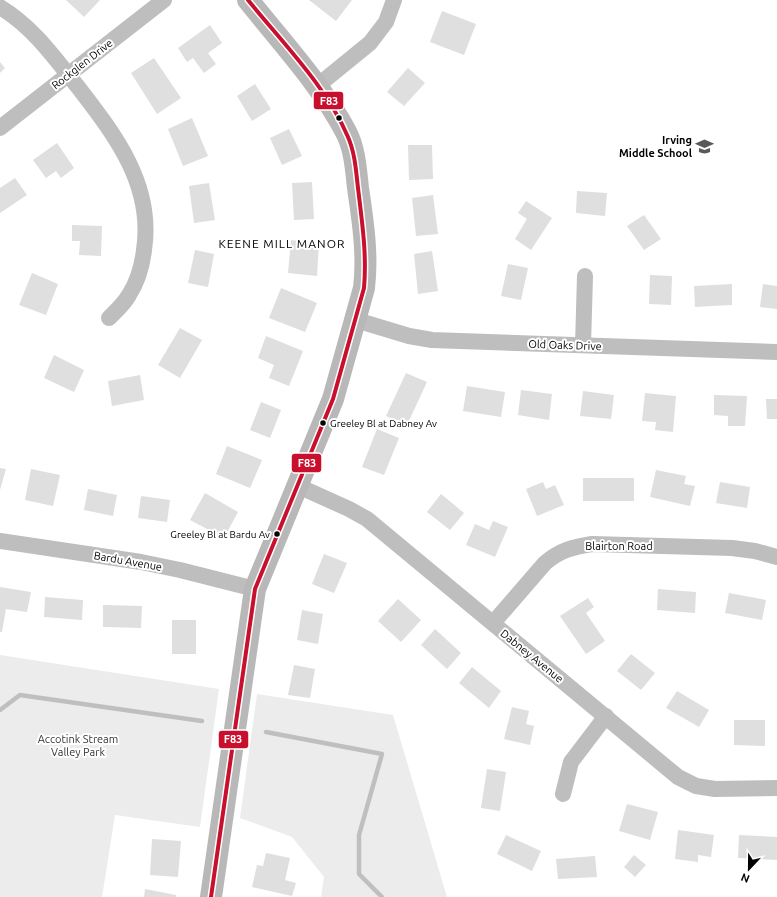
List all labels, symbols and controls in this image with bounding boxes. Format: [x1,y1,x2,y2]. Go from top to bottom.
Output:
street label: Rockglen Drive [49,37,115,91]
line badge: F83 [313,91,344,110]
text: F83 [320,95,338,107]
unlabelled marker [334,113,344,123]
place label: Irving Middle School [619,134,693,159]
school or university icon: Irving Middle School [695,136,715,156]
district label: KEENE MILL MANOR [219,237,345,250]
street label: Old Oaks Drive [528,338,602,352]
marker: Greeley Bl at Dabney Av [318,418,328,428]
place label: Greeley Bl at Dabney Av [330,418,437,429]
line badge: F83 [291,453,322,473]
text: F83 [298,457,316,469]
place label: Greeley Bl at Bardu Av [170,529,270,540]
marker: Greeley Bl at Bardu Av [272,529,282,539]
street label: Blairton Road [585,540,653,552]
street label: Bardu Avenue [93,549,163,573]
street label: Dabney Avenue [498,627,566,685]
line badge: F83 [218,730,249,749]
park label: Accotink Stream Valley Park [38,733,118,758]
text: F83 [224,733,242,745]
north arrow [729,849,769,889]
text: N [739,871,751,885]

